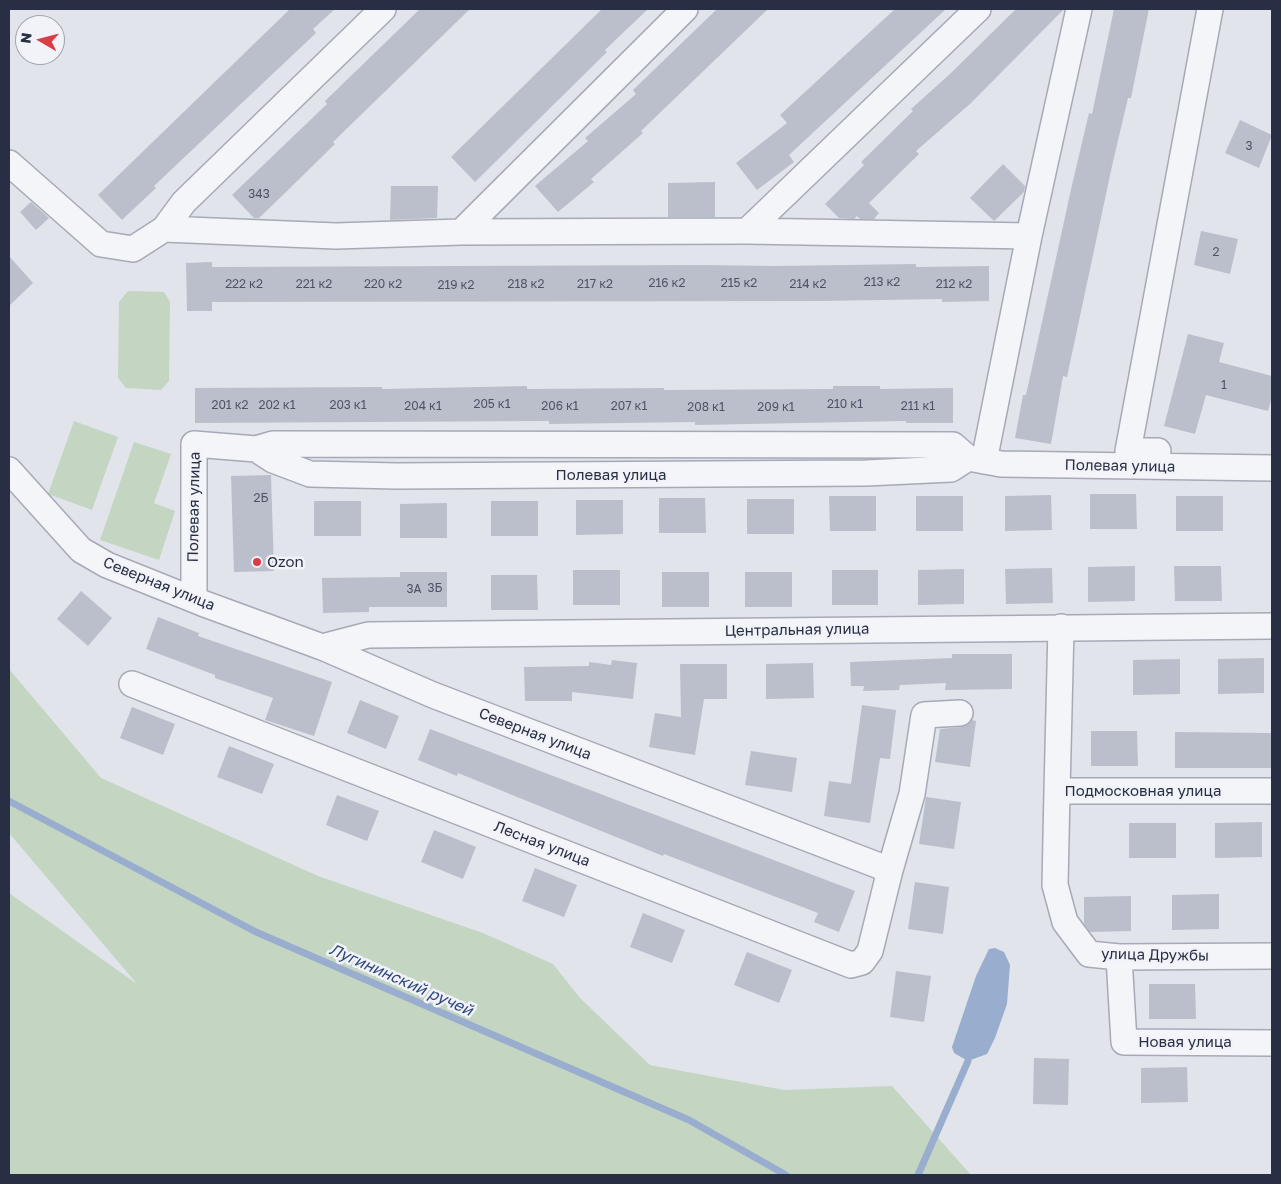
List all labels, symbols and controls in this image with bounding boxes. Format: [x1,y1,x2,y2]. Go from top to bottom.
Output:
north arrow [15,15,65,65]
text: N [16,32,35,44]
house number: 3 [1245,139,1253,153]
house number: 343 [248,187,270,201]
house number: 2 [1213,245,1219,259]
house number: 213 к2 [864,275,900,289]
house number: 216 к2 [649,276,685,290]
house number: 215 к2 [721,276,757,290]
house number: 222 к2 [225,277,263,291]
house number: 221 к2 [296,277,332,291]
house number: 220 к2 [364,277,402,291]
house number: 218 к2 [508,277,544,291]
house number: 217 к2 [577,277,613,291]
house number: 214 к2 [790,277,826,291]
house number: 212 к2 [936,277,972,291]
house number: 219 к2 [438,278,474,292]
house number: 1 [1221,378,1227,392]
house number: 205 к1 [473,397,511,411]
house number: 210 к1 [827,397,863,411]
house number: 201 к2 [211,398,249,412]
house number: 202 к1 [258,398,296,412]
house number: 203 к1 [329,398,367,412]
house number: 204 к1 [404,399,442,413]
house number: 206 к1 [541,399,579,413]
house number: 207 к1 [611,399,647,413]
house number: 211 к1 [901,399,935,413]
house number: 208 к1 [687,400,725,414]
house number: 209 к1 [757,400,795,414]
street label: Полевая улица [184,451,204,563]
street label: Полевая улица [1064,456,1176,476]
street label: Полевая улица [556,466,666,484]
house number: 2Б [254,491,268,505]
street label: Северная улица [100,553,218,615]
place label: Ozon [267,553,304,571]
marker: Ozon [251,556,263,568]
house number: 3Б [428,581,442,595]
house number: 3А [406,582,422,596]
street label: Центральная улица [724,620,870,640]
street label: Северная улица [476,704,594,764]
street label: Подмосковная улица [1065,782,1221,800]
street label: Лесная улица [491,817,593,871]
water label: Лугининский ручей [326,940,476,1020]
street label: улица Дружбы [1101,945,1209,965]
street label: Новая улица [1138,1033,1232,1051]

